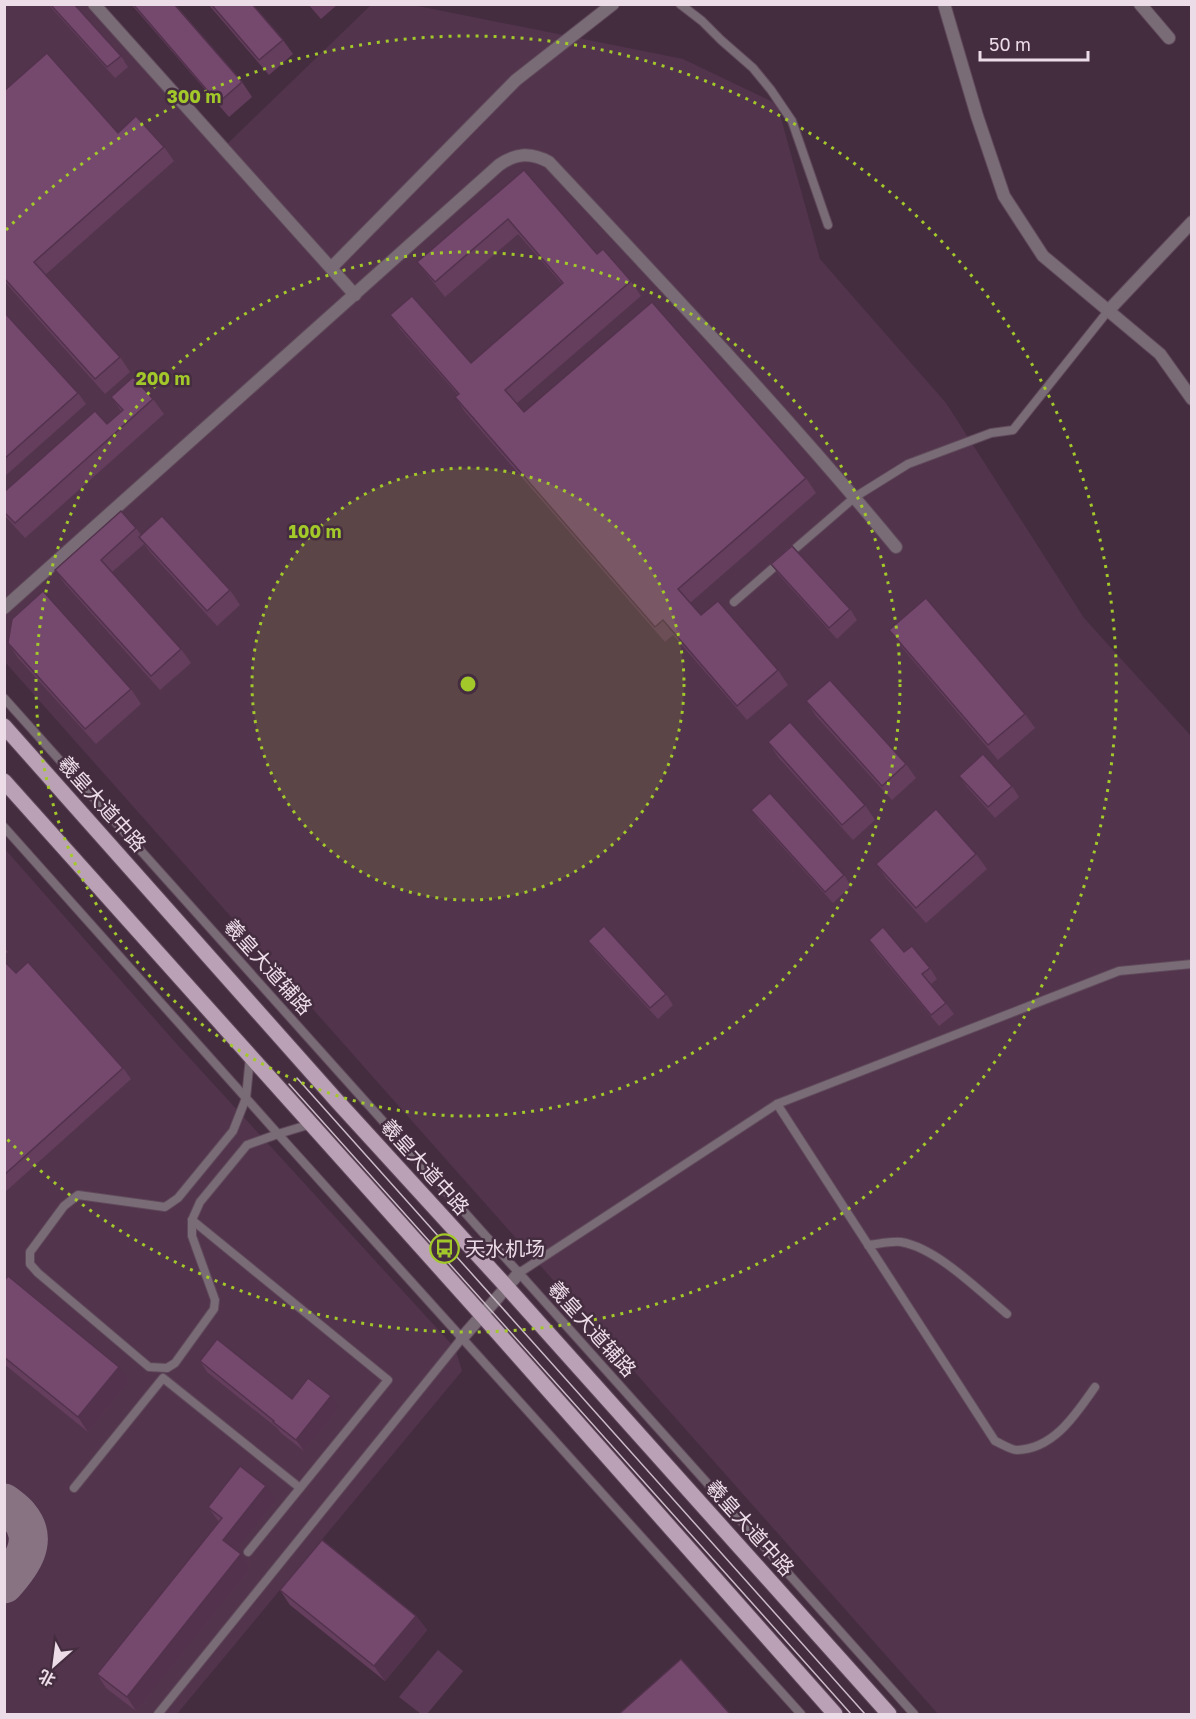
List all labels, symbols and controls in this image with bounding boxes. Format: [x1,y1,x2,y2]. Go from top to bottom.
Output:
scale bar [980,24,1088,62]
text: 50 m [989,33,1031,55]
text: 300 m [167,85,221,107]
text: 200 m [136,367,190,389]
text: 100 m [289,520,341,542]
centre of rings [458,674,478,694]
street label: 羲皇大道中路 [54,751,152,856]
street label: 羲皇大道辅路 [220,914,318,1019]
street label: 羲皇大道中路 [377,1114,475,1219]
bus stop icon: 天水机场 [428,1233,460,1265]
place label: 天水机场 [465,1236,545,1260]
street label: 羲皇大道辅路 [544,1276,642,1381]
street label: 羲皇大道中路 [702,1475,800,1580]
north arrow [24,1635,84,1695]
text: 北 [35,1666,59,1691]

